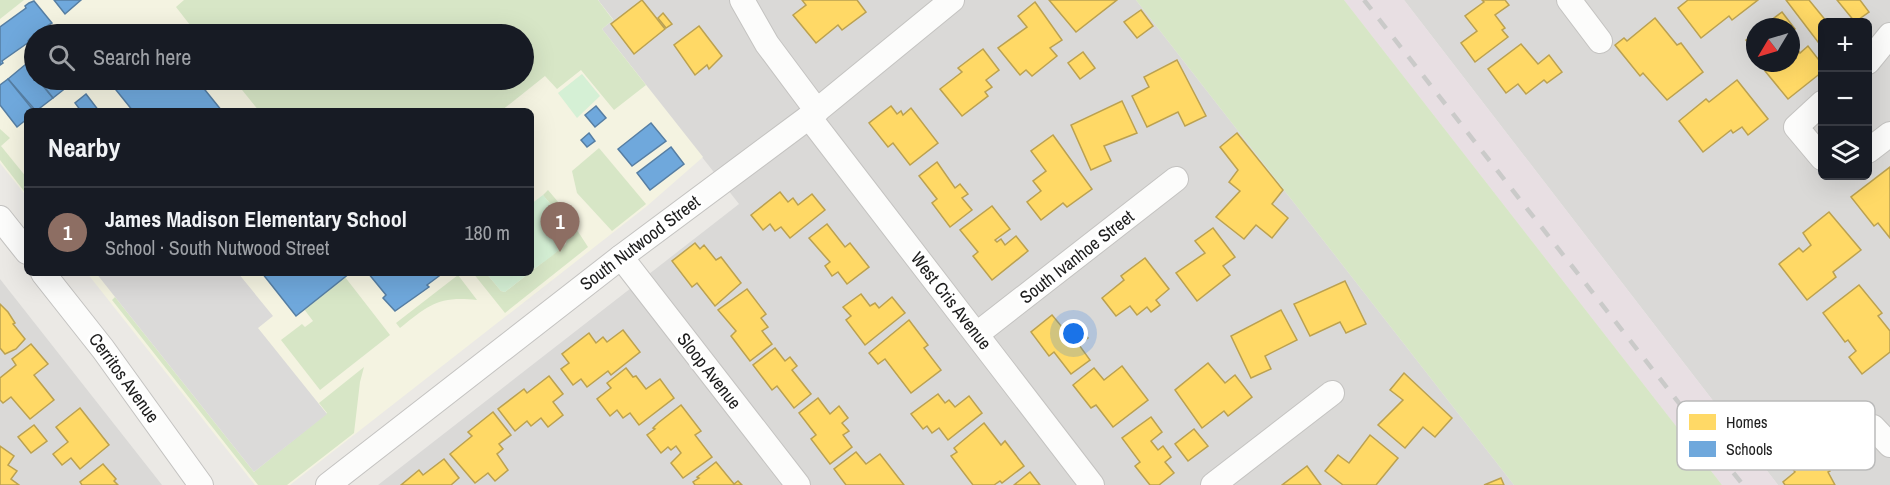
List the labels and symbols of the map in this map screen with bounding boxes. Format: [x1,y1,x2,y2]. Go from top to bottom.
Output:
north arrow [1746,18,1800,72]
street label: South Nutwood Street [575,189,705,296]
pin: 1 [540,202,580,252]
street label: South Ivanhoe Street [1014,204,1139,309]
street label: West Cris Avenue [905,247,997,355]
your location [1059,319,1088,348]
street label: Sloop Avenue [672,327,747,414]
street label: Cerritos Avenue [83,328,166,428]
legend [1677,401,1875,470]
text: Homes [1726,411,1768,433]
text: Schools [1726,438,1773,460]

